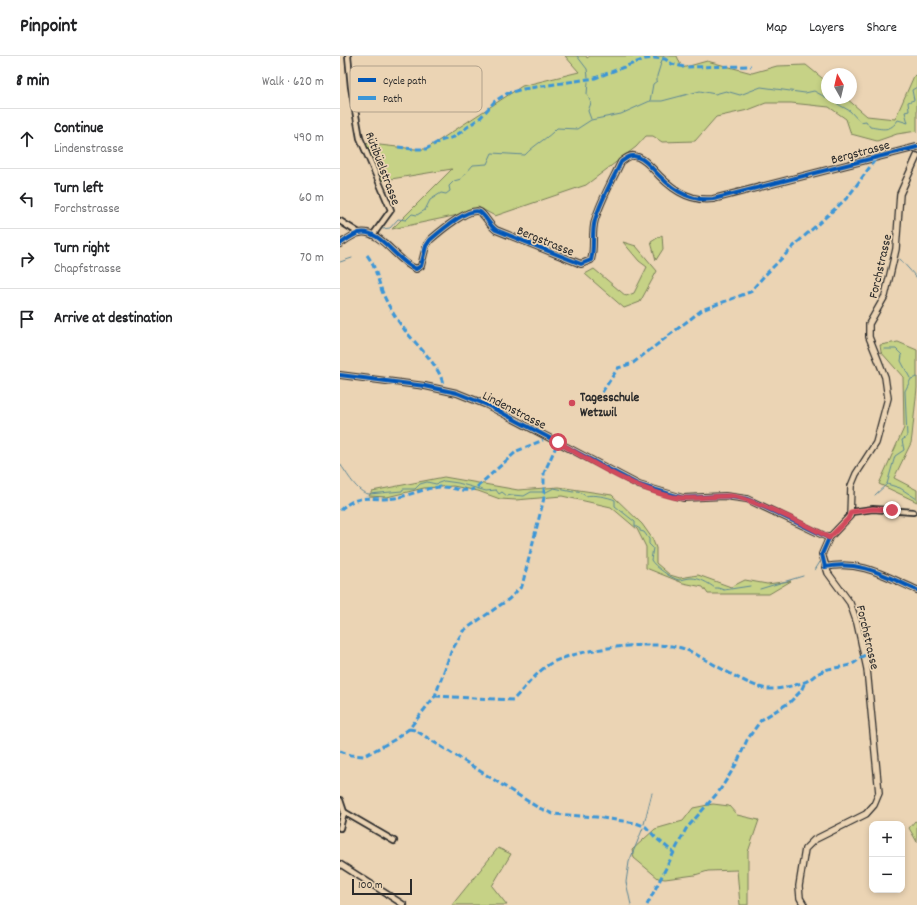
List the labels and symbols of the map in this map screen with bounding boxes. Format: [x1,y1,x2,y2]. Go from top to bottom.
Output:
legend [350,66,482,112]
north arrow [821,68,857,104]
text: Cycle path [383,74,427,90]
text: Path [383,92,402,108]
street label: Rütibüelstrasse [359,130,404,209]
street label: Bergstrasse [829,136,892,170]
street label: Bergstrasse [514,222,577,263]
street label: Forchstrasse [865,232,898,301]
street label: Lindenstrasse [479,387,549,436]
place label: Tagesschule Wetzwil [580,389,640,423]
marker: Tagesschule Wetzwil [567,398,577,408]
route start [549,433,567,451]
route end [883,501,901,519]
street label: Forchstrasse [850,604,883,672]
scale bar [352,877,412,896]

